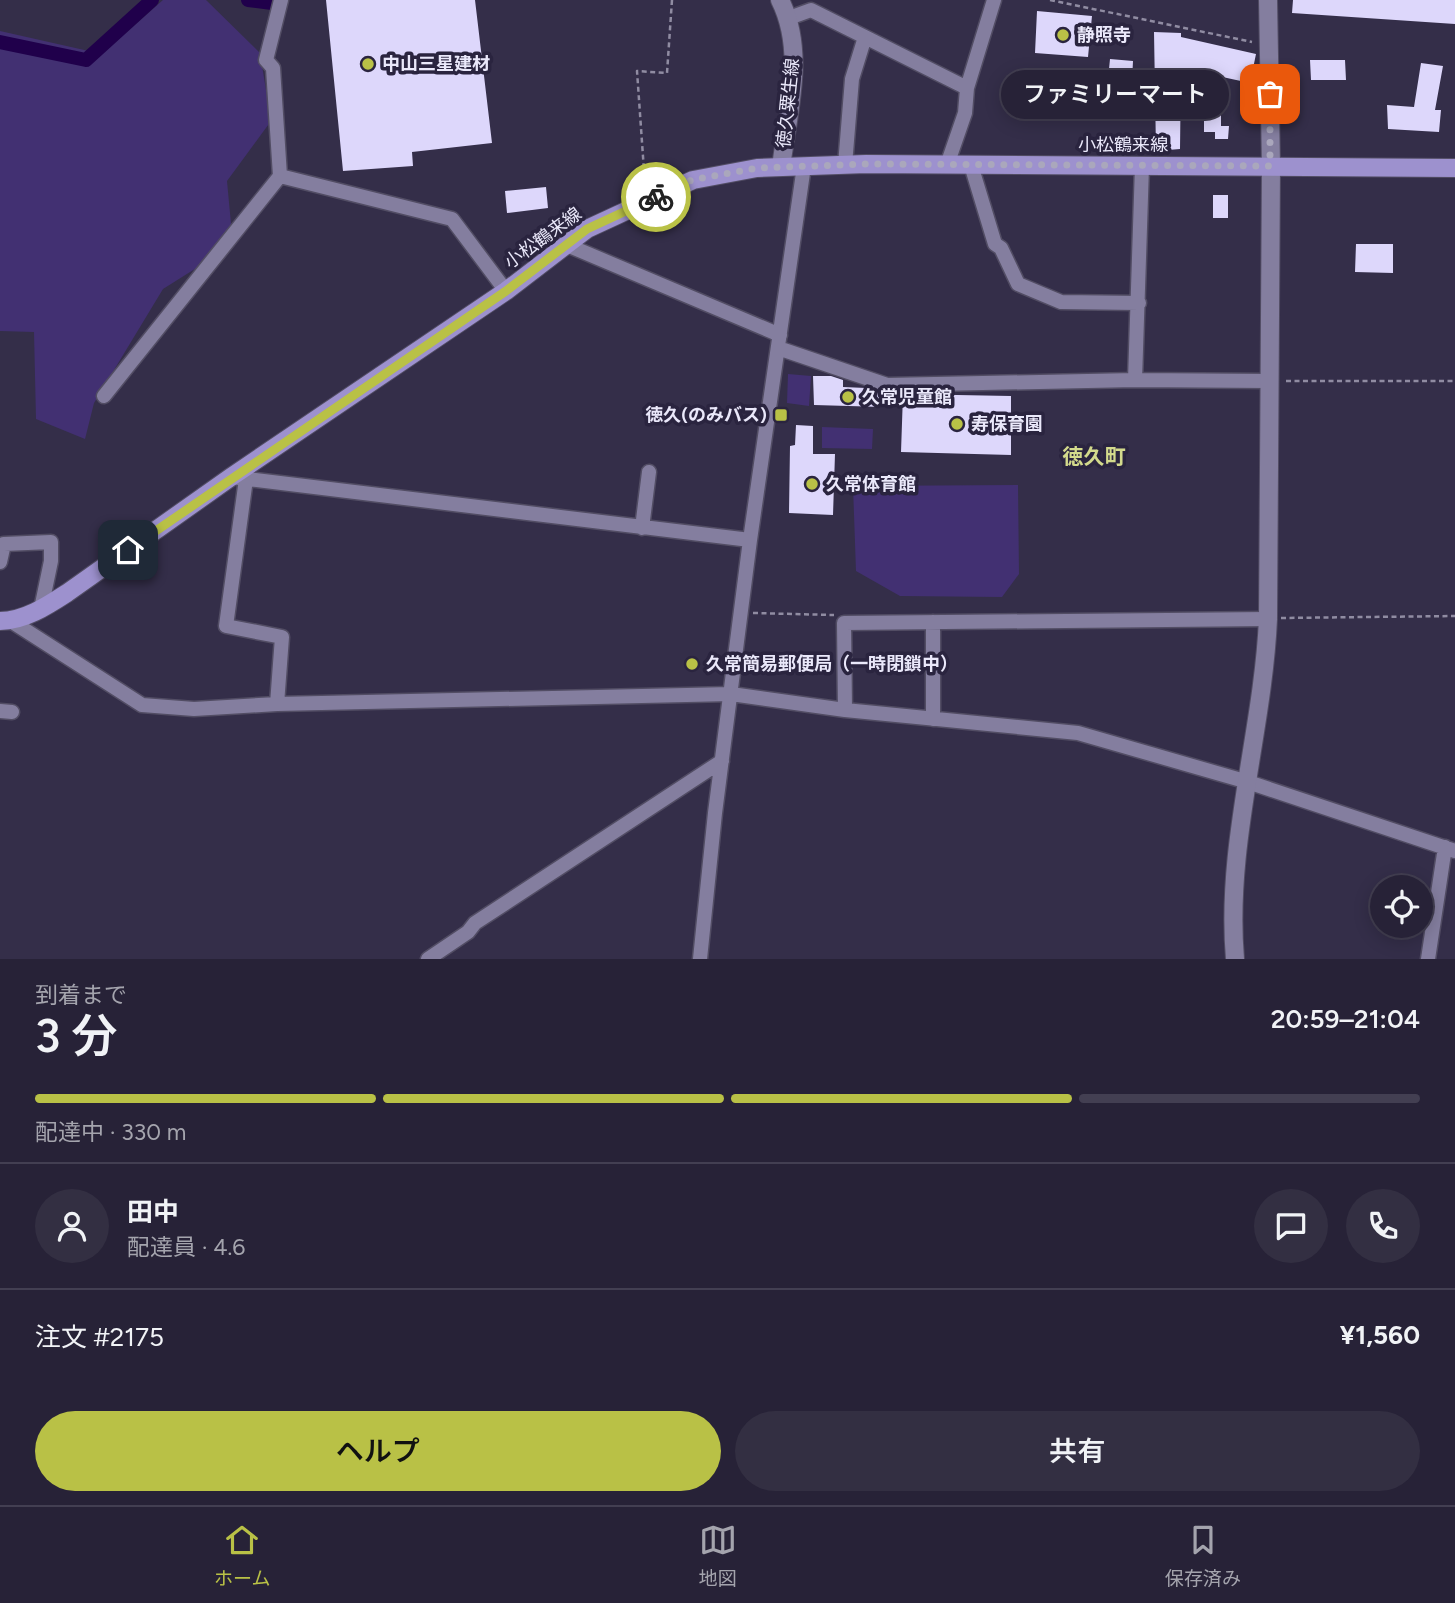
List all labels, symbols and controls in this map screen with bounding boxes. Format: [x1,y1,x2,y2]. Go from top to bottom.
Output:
place label: 静照寺 [1077,24,1131,46]
marker: 静照寺 [1055,27,1071,43]
place label: 中山三星建材 [382,53,490,75]
marker: 中山三星建材 [360,56,376,72]
street label: 徳久粟生線 [772,57,804,149]
pin [1240,64,1300,124]
callout: ファミリーマート [1000,70,1228,119]
icon: bag [1251,75,1289,113]
text: ファミリーマート [1023,80,1207,108]
street label: 小松鶴来線 [1078,134,1168,156]
courier [621,162,691,232]
icon: bike [637,178,675,216]
street label: 小松鶴来線 [500,203,586,273]
place label: 久常児童館 [862,386,952,408]
marker: 久常児童館 [840,389,856,405]
place label: 徳久(のみバス) [645,404,767,426]
marker: 徳久(のみバス) [773,407,789,423]
place label: 寿保育園 [971,413,1043,435]
marker: 寿保育園 [949,416,965,432]
district label: 徳久町 [1063,444,1126,469]
place label: 久常体育館 [826,473,916,495]
marker: 久常体育館 [804,476,820,492]
pin [98,520,158,580]
icon: home [109,531,147,569]
place label: 久常簡易郵便局（一時閉鎖中） [706,653,958,675]
marker: 久常簡易郵便局（一時閉鎖中） [684,656,700,672]
map controls [1370,875,1433,938]
button: locate [1370,875,1433,938]
text: 到着まで [35,981,127,1009]
text: 20:59–21:04 [1271,1003,1420,1035]
text: 3 分 [35,1008,117,1064]
text: 配達中 · 330 m [35,1118,186,1146]
button: person [35,1189,109,1263]
button: chat [1254,1189,1328,1263]
button: phone [1346,1189,1420,1263]
text: 田中 [127,1196,179,1228]
text: 配達員 · 4.6 [127,1233,245,1261]
text: ¥1,560 [1340,1319,1420,1351]
text: 注文 #2175 [35,1321,164,1353]
button: ヘルプ [35,1411,721,1491]
button: 共有 [735,1411,1420,1491]
tab: ホーム [214,1521,271,1590]
tab: 地図 [699,1521,737,1590]
tab: 保存済み [1165,1521,1241,1590]

